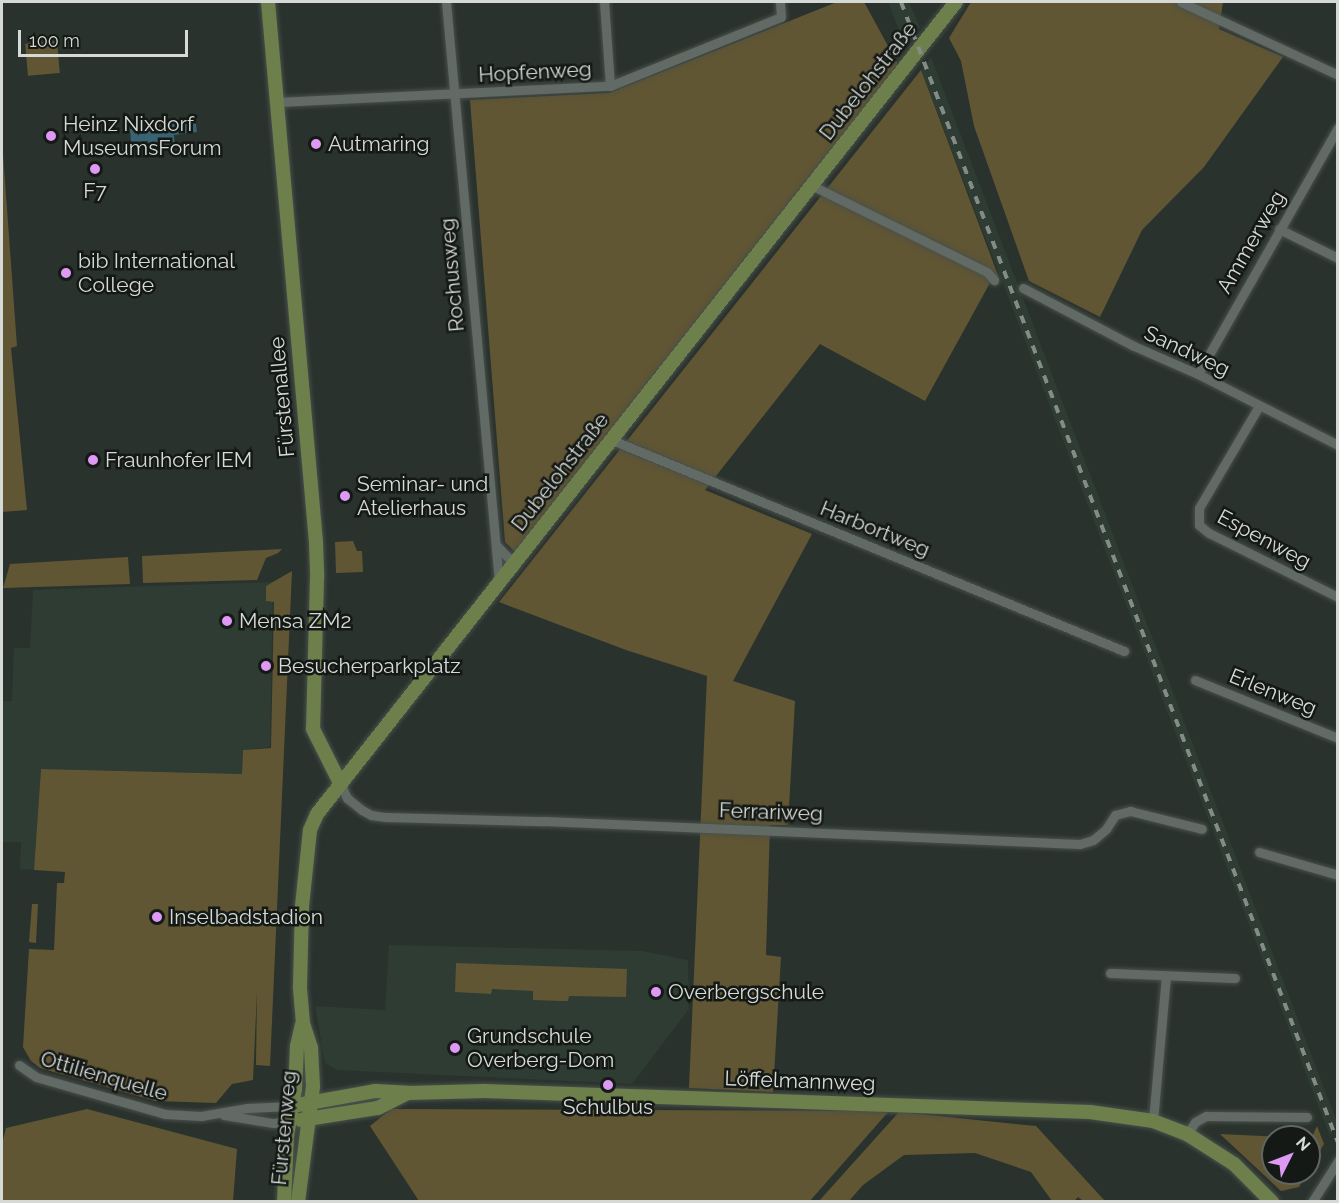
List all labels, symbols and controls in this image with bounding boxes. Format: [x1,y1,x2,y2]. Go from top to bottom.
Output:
street label: Dubelohstraße [814,17,922,145]
scale bar [21,18,190,56]
text: 100 m [29,30,80,51]
street label: Hopfenweg [478,56,592,88]
place label: Heinz Nixdorf MuseumsForum [63,111,221,161]
marker: Heinz Nixdorf MuseumsForum [44,129,58,143]
place label: Autmaring [328,131,429,157]
marker: Autmaring [309,137,323,151]
marker: F7 [88,162,102,176]
place label: F7 [83,178,107,204]
street label: Ammerweg [1211,186,1291,298]
street label: Rochusweg [434,217,470,333]
place label: bib International College [78,248,235,298]
marker: bib International College [59,266,73,280]
street label: Sandweg [1140,320,1234,382]
street label: Fürstenallee [264,336,300,458]
street label: Dubelohstraße [506,408,614,536]
place label: Fraunhofer IEM [105,447,253,473]
marker: Fraunhofer IEM [86,453,100,467]
place label: Seminar- und Atelierhaus [357,471,488,521]
marker: Seminar- und Atelierhaus [338,489,352,503]
street label: Harbortweg [816,496,934,562]
street label: Espenweg [1213,504,1315,574]
place label: Mensa ZM2 [239,608,351,634]
marker: Mensa ZM2 [220,614,234,628]
place label: Besucherparkplatz [278,653,461,679]
marker: Besucherparkplatz [259,659,273,673]
street label: Erlenweg [1226,663,1320,721]
street label: Ferrariweg [719,798,823,826]
place label: Inselbadstadion [169,904,323,930]
marker: Inselbadstadion [150,910,164,924]
place label: Overbergschule [668,979,824,1005]
marker: Overbergschule [649,985,663,999]
place label: Grundschule Overberg-Dom [467,1023,614,1073]
marker: Grundschule Overberg-Dom [448,1041,462,1055]
street label: Ottilienquelle [38,1046,170,1106]
street label: Löffelmannweg [724,1066,876,1096]
street label: Fürstenweg [266,1070,302,1186]
marker: Schulbus [601,1078,615,1092]
place label: Schulbus [563,1094,653,1120]
north arrow [1261,1125,1321,1185]
text: N [1292,1133,1314,1155]

